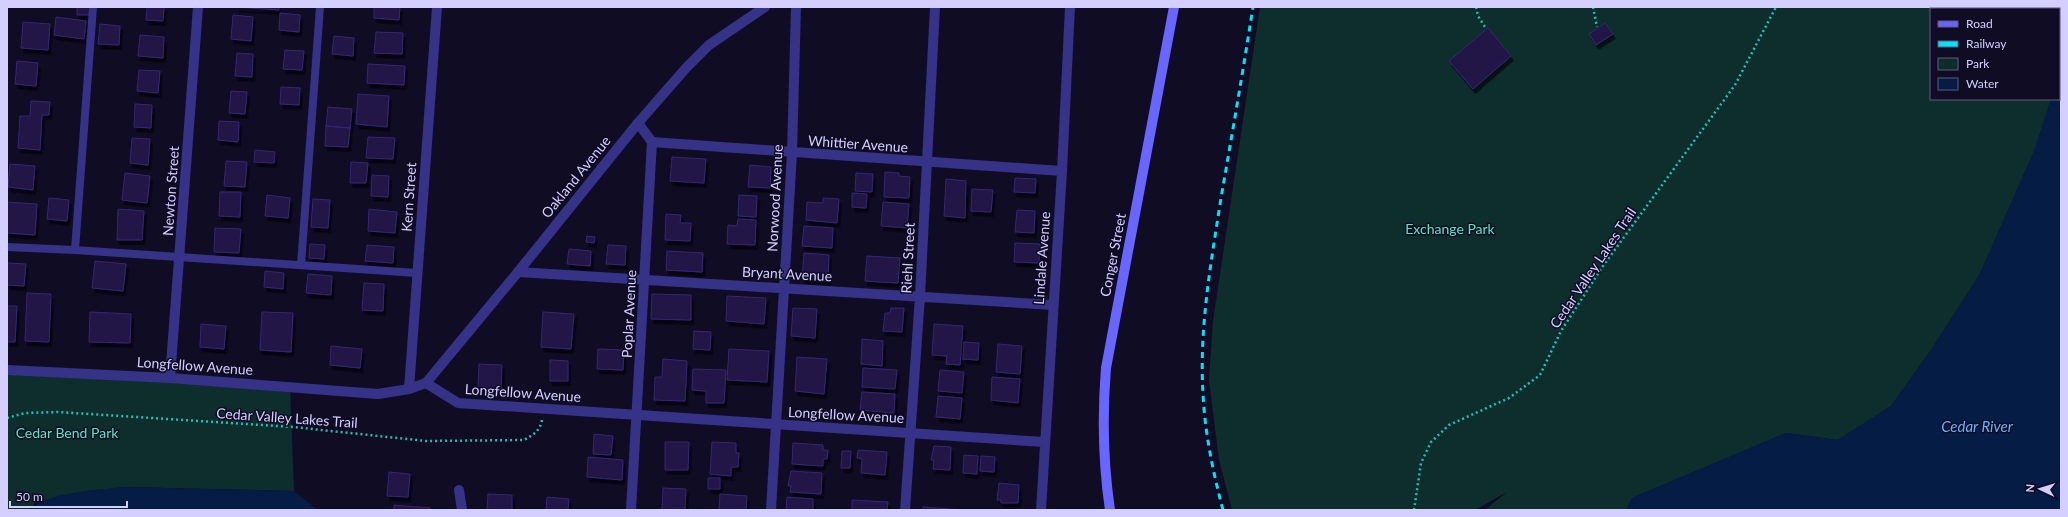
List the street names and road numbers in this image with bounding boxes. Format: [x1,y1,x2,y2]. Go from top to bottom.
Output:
street label: Oakland Avenue [537,132,614,221]
street label: Whittier Avenue [807,132,909,155]
street label: Norwood Avenue [763,144,786,252]
street label: Newton Street [159,145,182,236]
street label: Kern Street [398,162,419,232]
street label: Cedar Valley Lakes Trail [1546,204,1639,331]
street label: Lindale Avenue [1030,211,1053,305]
street label: Conger Street [1096,212,1129,298]
street label: Riehl Street [897,222,918,294]
street label: Bryant Avenue [742,263,833,284]
street label: Poplar Avenue [618,269,639,359]
street label: Longfellow Avenue [136,353,254,378]
street label: Longfellow Avenue [464,380,582,405]
street label: Longfellow Avenue [787,403,905,426]
street label: Cedar Valley Lakes Trail [216,404,358,431]

